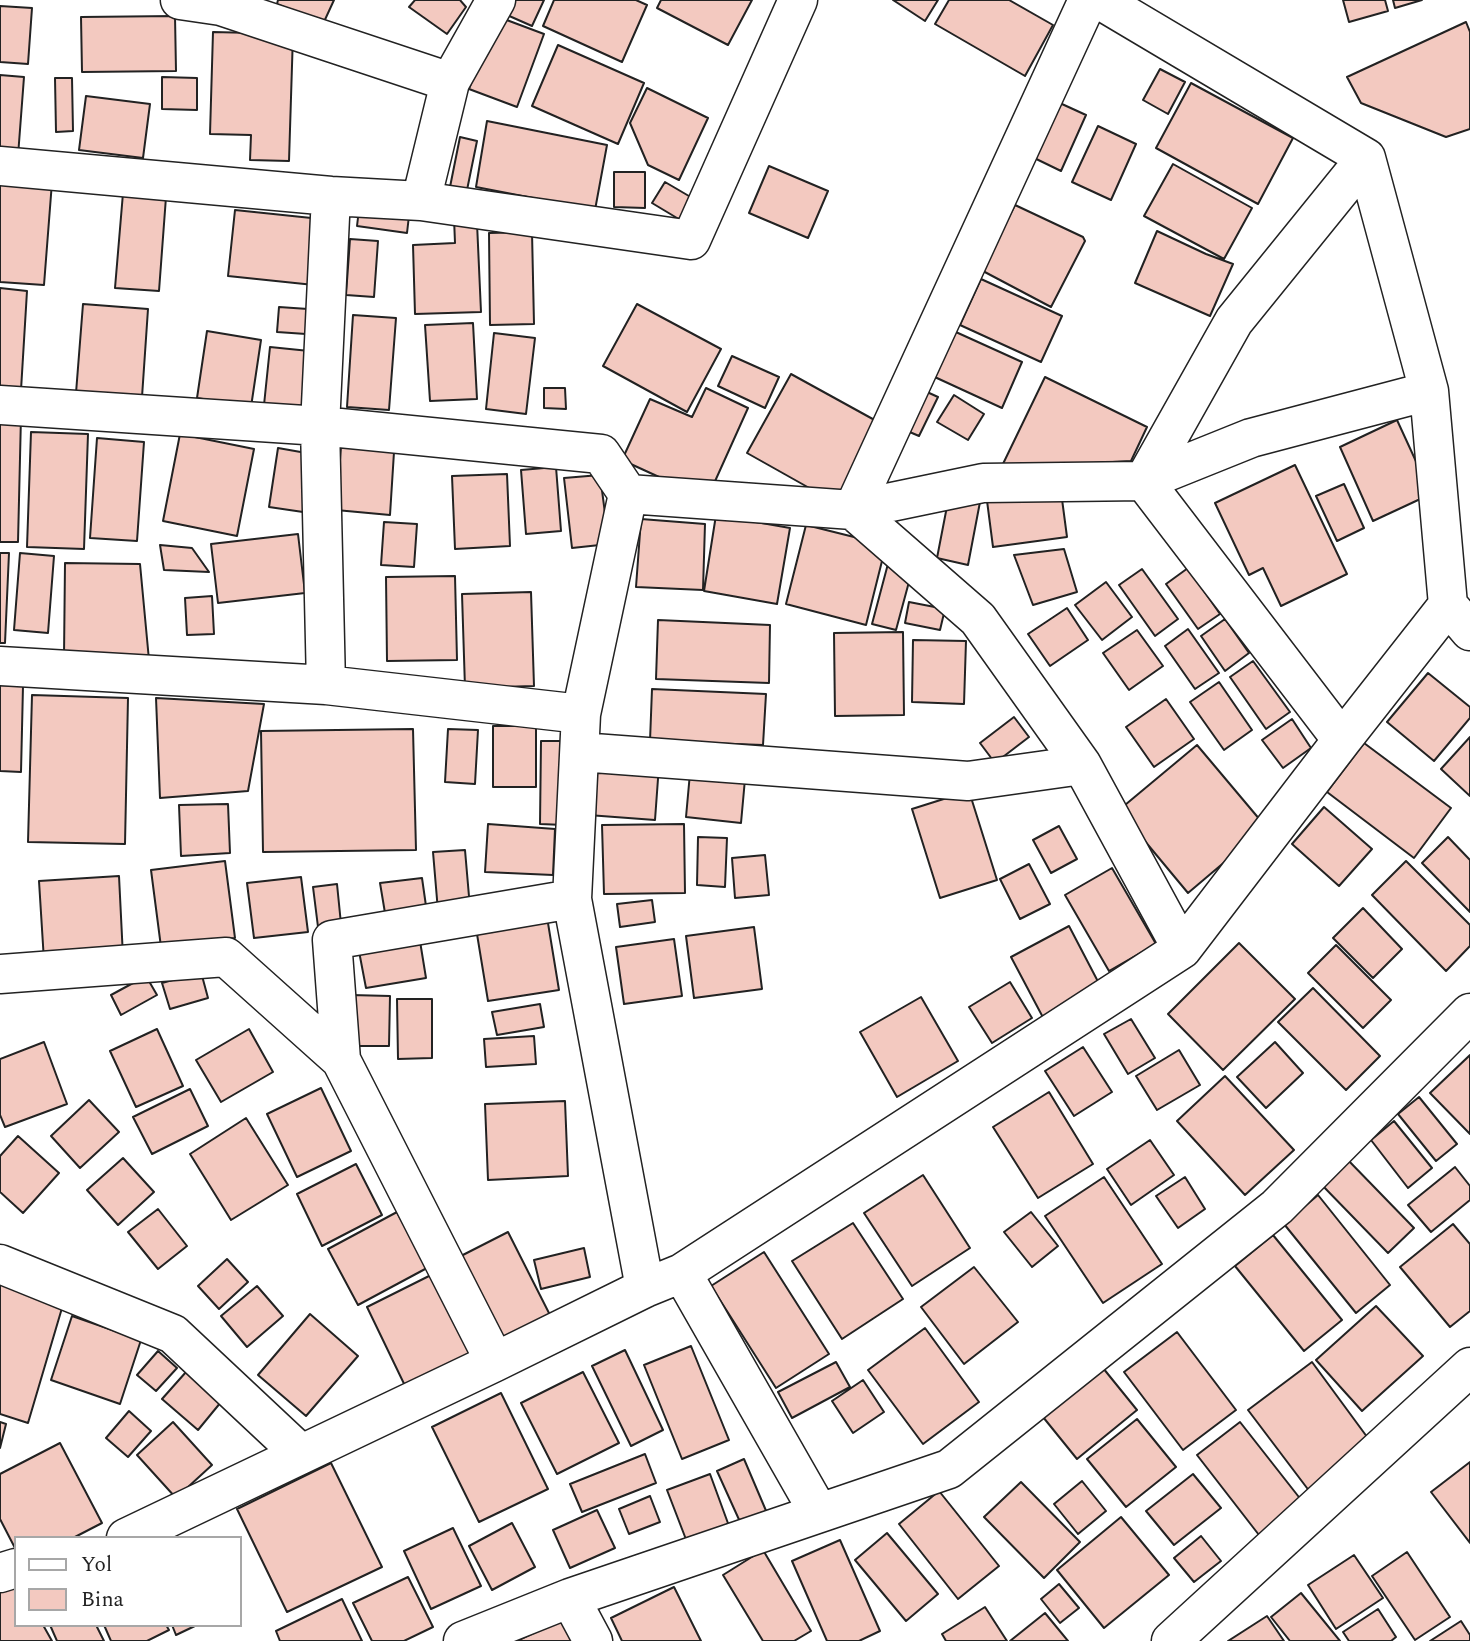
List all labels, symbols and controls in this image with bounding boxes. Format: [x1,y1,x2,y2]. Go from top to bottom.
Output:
legend [14,1536,242,1627]
text: Yol [81,1549,112,1581]
text: Bina [81,1584,124,1616]

